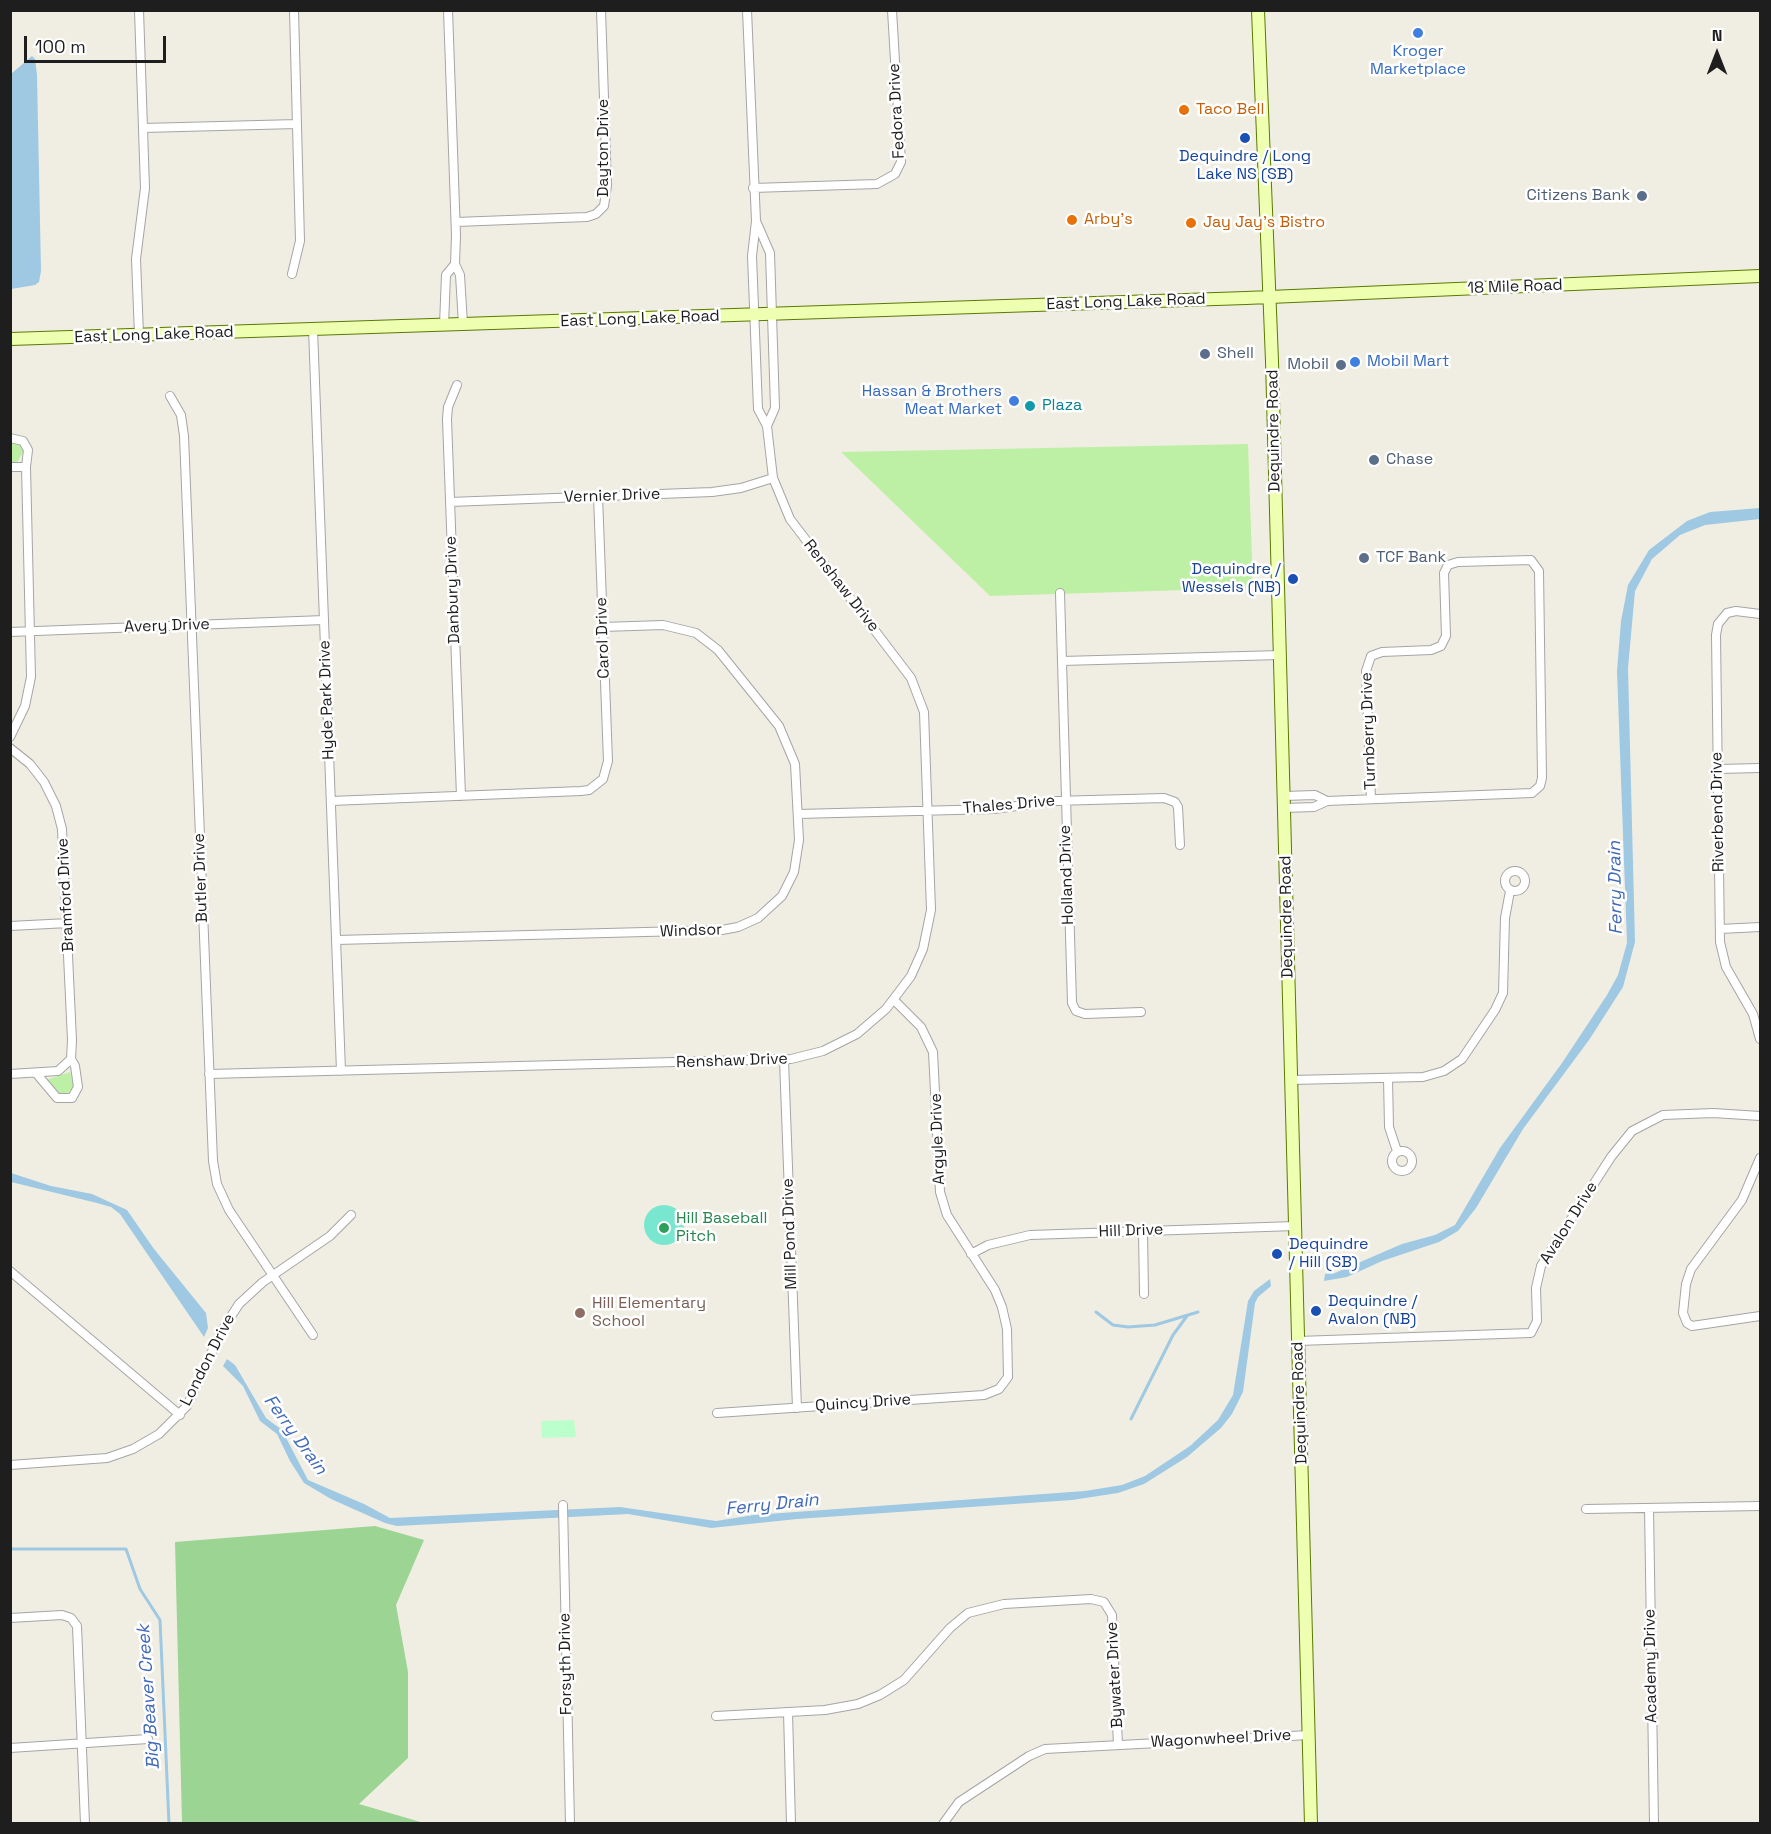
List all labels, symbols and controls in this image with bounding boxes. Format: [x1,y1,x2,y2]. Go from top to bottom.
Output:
scale bar [27,24,170,62]
north arrow [1687,24,1747,84]
text: N [1712,25,1722,46]
marker: Kroger Marketplace [1411,26,1425,40]
text: 100 m [35,35,86,58]
place label: Kroger Marketplace [1370,42,1466,80]
street label: Fedora Drive [885,63,909,159]
street label: Dayton Drive [594,99,614,197]
place label: Taco Bell [1196,100,1264,120]
marker: Taco Bell [1177,103,1191,117]
marker: Dequindre / Long Lake NS (SB) [1238,131,1252,145]
place label: Dequindre / Long Lake NS (SB) [1179,147,1311,185]
place label: Citizens Bank [1526,186,1630,206]
marker: Citizens Bank [1635,189,1649,203]
place label: Arby's [1084,210,1133,230]
marker: Arby's [1065,213,1079,227]
place label: Jay Jay's Bistro [1203,213,1325,233]
marker: Jay Jay's Bistro [1184,216,1198,230]
street label: 18 Mile Road [1467,276,1563,298]
street label: East Long Lake Road [1046,290,1206,314]
street label: East Long Lake Road [560,307,720,331]
street label: East Long Lake Road [74,323,234,347]
place label: Shell [1217,344,1254,364]
marker: Shell [1198,347,1212,361]
place label: Mobil Mart [1367,352,1449,372]
place label: Mobil [1287,355,1329,375]
marker: Mobil Mart [1348,355,1362,369]
marker: Mobil [1334,358,1348,372]
street label: Dequindre Road [1263,369,1285,493]
place label: Hassan & Brothers Meat Market [862,382,1002,420]
marker: Hassan & Brothers Meat Market [1007,394,1021,408]
place label: Plaza [1042,396,1082,416]
marker: Plaza [1023,399,1037,413]
place label: Chase [1386,450,1433,470]
marker: Chase [1367,453,1381,467]
street label: Vernier Drive [563,485,661,507]
street label: Danbury Drive [442,536,464,644]
street label: Renshaw Drive [799,536,883,636]
place label: TCF Bank [1376,548,1446,568]
marker: TCF Bank [1357,551,1371,565]
place label: Dequindre / Wessels (NB) [1182,560,1281,598]
marker: Dequindre / Wessels (NB) [1286,572,1300,586]
street label: Carol Drive [592,597,614,679]
street label: Avery Drive [124,615,210,637]
street label: Hyde Park Drive [315,640,339,760]
street label: Turnberry Drive [1357,672,1381,790]
street label: Riverbend Drive [1707,752,1729,872]
street label: Thales Drive [962,791,1056,819]
street label: Holland Drive [1056,825,1078,925]
street label: Butler Drive [190,833,212,923]
street label: Bramford Drive [53,838,79,952]
water label: Ferry Drain [1604,841,1628,935]
street label: Dequindre Road [1276,855,1298,979]
street label: Windsor [659,920,723,942]
street label: Renshaw Drive [676,1049,788,1073]
street label: Argyle Drive [927,1093,949,1185]
street label: Mill Pond Drive [778,1178,802,1290]
street label: Avalon Drive [1536,1178,1602,1268]
place label: Hill Baseball Pitch [676,1209,767,1247]
street label: Hill Drive [1098,1220,1164,1242]
marker: Hill Baseball Pitch [657,1221,671,1235]
place label: Dequindre / Hill (SB) [1289,1235,1368,1273]
marker: Dequindre / Hill (SB) [1270,1247,1284,1261]
place label: Dequindre / Avalon (NB) [1328,1292,1417,1330]
place label: Hill Elementary School [592,1294,706,1332]
marker: Dequindre / Avalon (NB) [1309,1304,1323,1318]
marker: Hill Elementary School [573,1306,587,1320]
street label: London Drive [177,1311,239,1409]
street label: Dequindre Road [1288,1341,1312,1465]
street label: Quincy Drive [814,1390,912,1416]
water label: Ferry Drain [259,1391,331,1479]
water label: Ferry Drain [724,1489,820,1521]
street label: Academy Drive [1640,1609,1662,1723]
street label: Forsyth Drive [556,1613,576,1715]
street label: Bywater Drive [1103,1621,1127,1729]
water label: Big Beaver Creek [133,1624,165,1770]
street label: Wagonwheel Drive [1150,1726,1292,1752]

